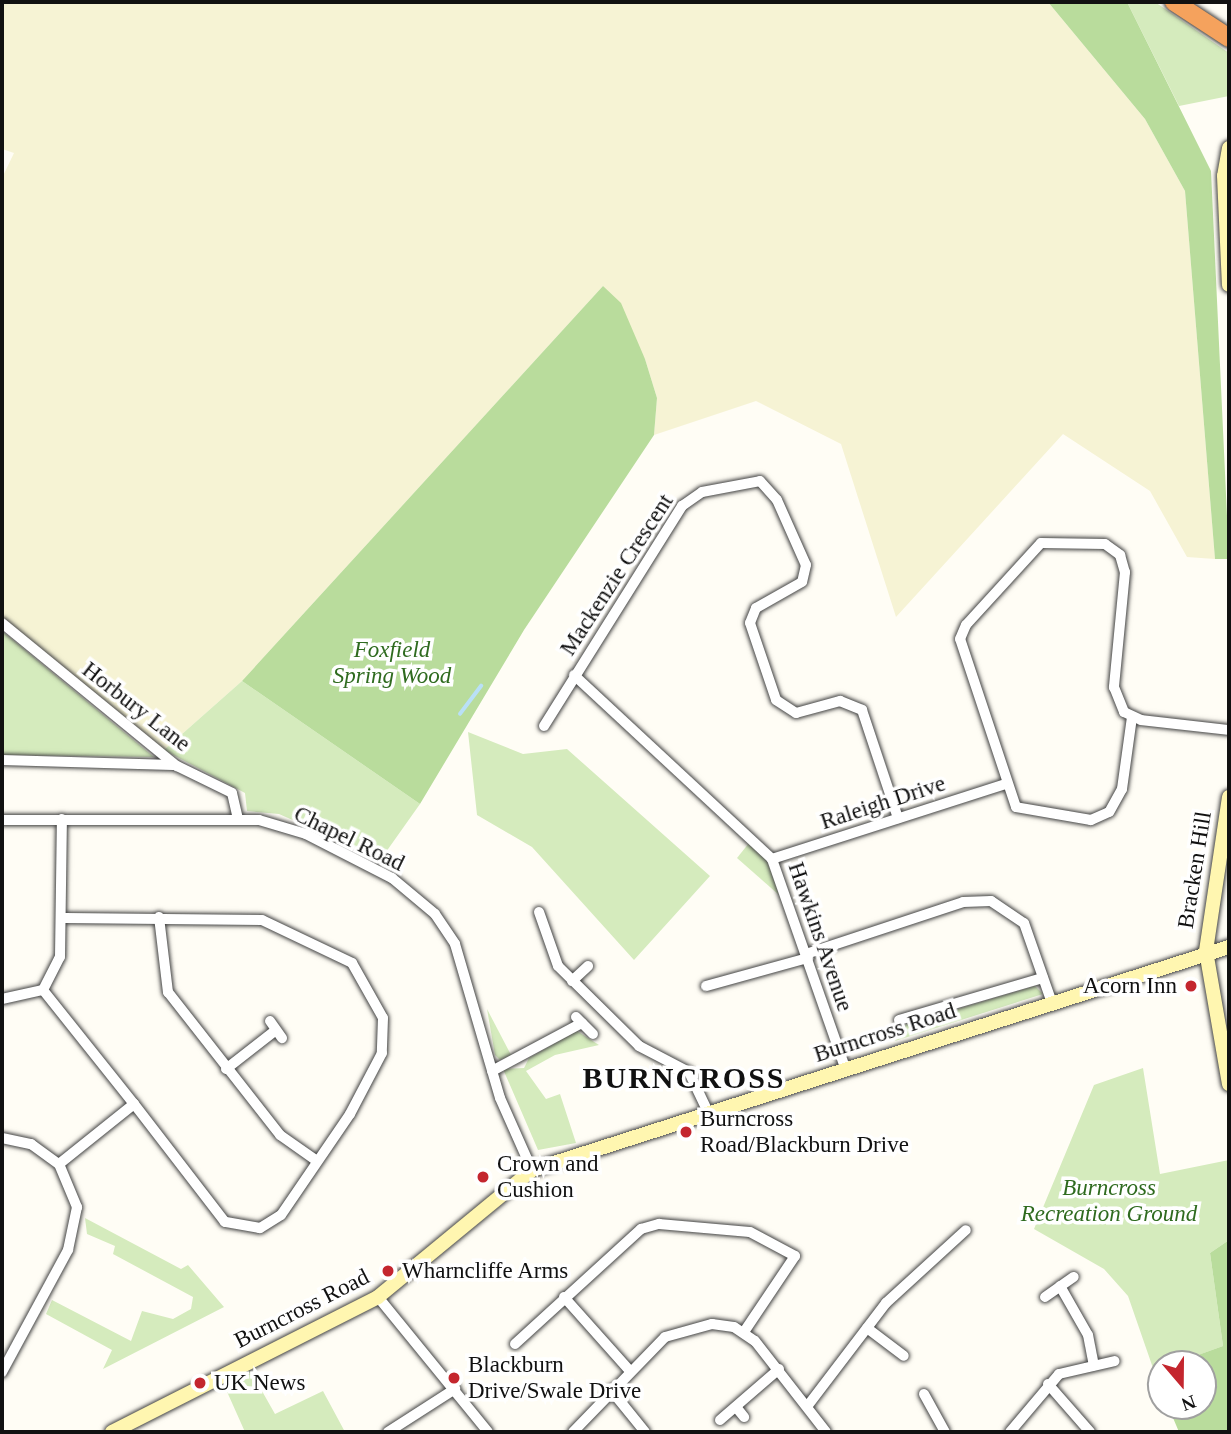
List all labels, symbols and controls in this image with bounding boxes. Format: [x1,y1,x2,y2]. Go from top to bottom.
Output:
street label: Mackenzie Crescent [554,489,680,661]
park label: Foxfield Spring Wood [333,636,451,690]
street label: Horbury Lane [76,656,196,758]
street label: Raleigh Drive [817,770,949,836]
street label: Chapel Road [289,800,409,878]
street label: Bracken Hill [1172,809,1218,931]
street label: Hawkins Avenue [781,858,859,1016]
place label: Acorn Inn [1083,972,1177,1000]
marker: Acorn Inn [1183,978,1199,994]
street label: Burncross Road [811,997,959,1069]
district label: BURNCROSS [584,1060,784,1096]
place label: Burncross Road/Blackburn Drive [700,1105,909,1159]
marker: Burncross Road/Blackburn Drive [678,1124,694,1140]
place label: Crown and Cushion [497,1150,599,1204]
marker: Crown and Cushion [475,1169,491,1185]
park label: Burncross Recreation Ground [1021,1174,1197,1228]
place label: Wharncliffe Arms [402,1257,570,1285]
street label: Burncross Road [230,1263,374,1355]
marker: Wharncliffe Arms [380,1263,396,1279]
north arrow [1147,1350,1217,1420]
place label: Blackburn Drive/Swale Drive [468,1351,641,1405]
place label: UK News [214,1369,305,1397]
marker: Blackburn Drive/Swale Drive [446,1370,462,1386]
marker: UK News [192,1375,208,1391]
text: N [1179,1391,1199,1416]

